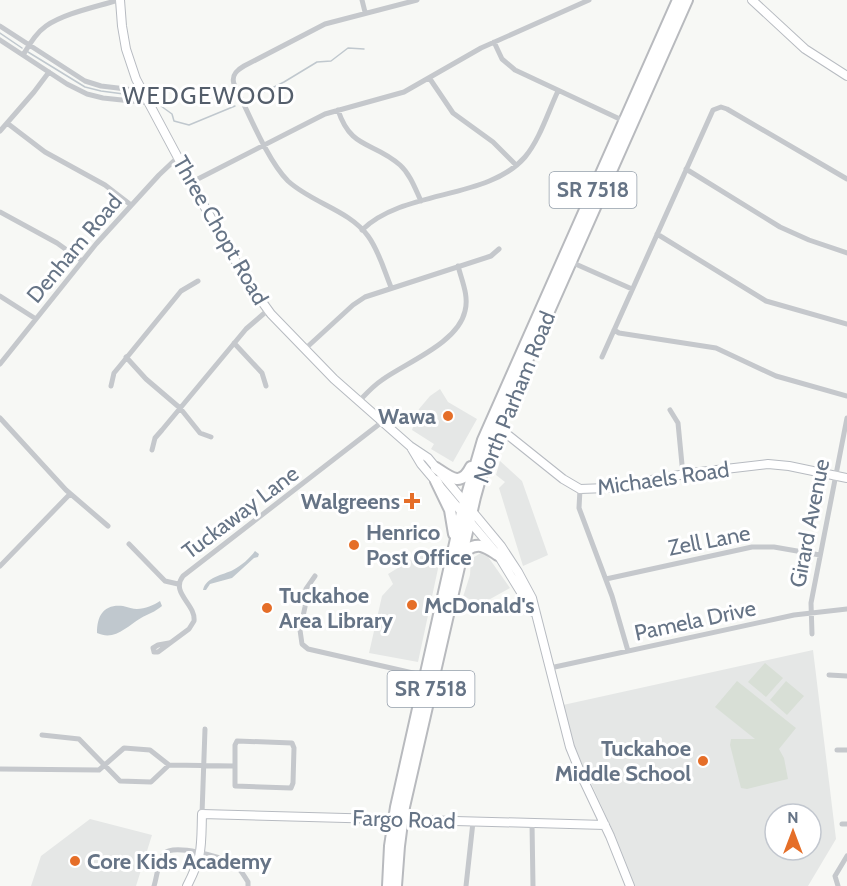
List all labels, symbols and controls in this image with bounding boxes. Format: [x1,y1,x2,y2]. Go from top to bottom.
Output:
district label: WEDGEWOOD [122,81,296,110]
street label: Three Chopt Road [167,151,274,309]
road number: SR 7518 [550,172,636,208]
street label: Denham Road [21,188,128,308]
street label: North Parham Road [468,307,561,487]
place label: Wawa [378,403,436,430]
marker: Wawa [441,409,455,423]
street label: Michaels Road [595,456,731,501]
street label: Girard Avenue [784,457,835,590]
street label: Tuckaway Lane [177,460,304,565]
place label: Walgreens [301,488,400,515]
marker: Walgreens [405,494,419,508]
place label: Henrico Post Office [366,519,472,571]
street label: Zell Lane [666,519,753,562]
marker: Henrico Post Office [347,538,361,552]
place label: Tuckahoe Area Library [279,582,393,634]
place label: McDonald's [424,592,535,619]
street label: Pamela Drive [632,594,758,647]
marker: McDonald's [405,598,419,612]
marker: Tuckahoe Area Library [260,601,274,615]
road number: SR 7518 [388,671,474,707]
place label: Tuckahoe Middle School [555,735,691,787]
marker: Tuckahoe Middle School [696,754,710,768]
north arrow [763,802,823,862]
street label: Fargo Road [352,804,456,835]
text: N [787,808,799,827]
place label: Core Kids Academy [87,848,272,875]
marker: Core Kids Academy [68,854,82,868]

